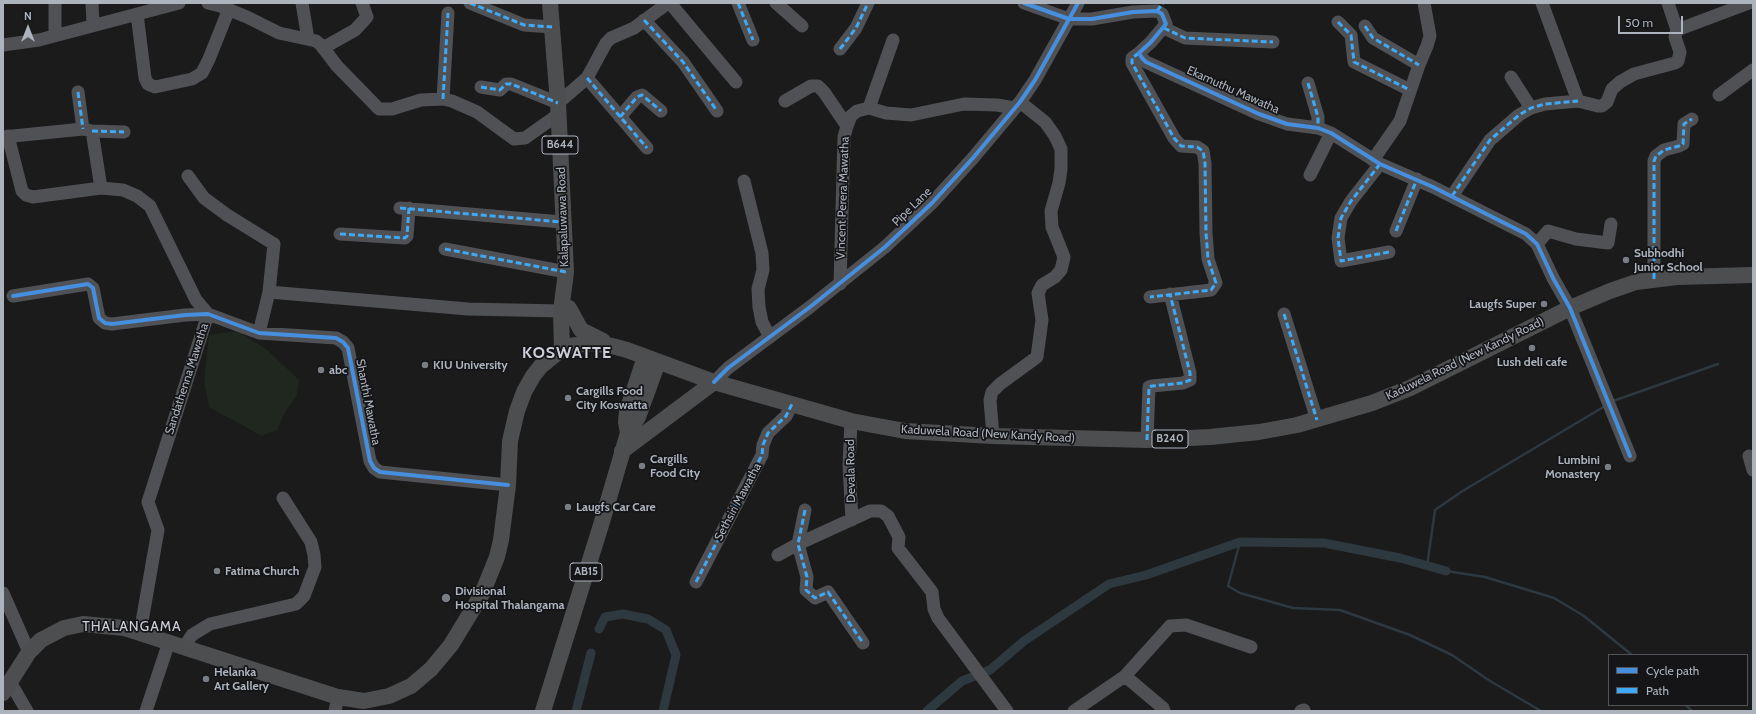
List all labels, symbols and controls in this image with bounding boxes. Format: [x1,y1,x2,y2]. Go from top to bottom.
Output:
north arrow [8,8,48,48]
scale bar [1620,8,1685,34]
text: N [24,9,32,23]
text: 50 m [1625,15,1653,30]
street label: Ekamuthu Mawatha [1184,63,1282,117]
road number: B644 [542,136,578,154]
street label: Vincent Perera Mawatha [834,136,852,260]
street label: Kalapaluwawa Road [554,167,572,267]
street label: Pipe Lane [889,185,935,229]
place label: Subhodhi Junior School [1634,246,1703,274]
marker: Subhodhi Junior School [1621,255,1631,265]
place label: Laugfs Super [1469,297,1536,311]
marker: Laugfs Super [1539,299,1549,309]
street label: Kaduwela Road (New Kandy Road) [1384,314,1546,404]
street label: Sandathenna Mawatha [162,322,212,436]
district label: KOSWATTE [522,343,612,363]
marker: Lush deli cafe [1527,343,1537,353]
place label: Lush deli cafe [1497,355,1567,369]
street label: Shanthi Mawatha [353,358,383,446]
place label: KIU University [433,358,508,372]
marker: KIU University [420,360,430,370]
place label: abc [329,363,347,377]
marker: abc [316,365,326,375]
place label: Cargills Food City Koswatta [576,384,648,412]
marker: Cargills Food City Koswatta [563,393,573,403]
street label: Kaduwela Road (New Kandy Road) [901,422,1075,446]
road number: B240 [1152,430,1188,448]
street label: Devala Road [843,439,859,503]
place label: Cargills Food City [650,452,700,480]
place label: Lumbini Monastery [1545,453,1600,481]
marker: Cargills Food City [637,461,647,471]
street label: Sethsiri Mawatha [711,461,765,543]
marker: Lumbini Monastery [1603,462,1613,472]
place label: Laugfs Car Care [576,500,656,514]
marker: Laugfs Car Care [563,502,573,512]
road number: AB15 [570,563,602,581]
place label: Fatima Church [225,564,299,578]
marker: Fatima Church [212,566,222,576]
place label: Divisional Hospital Thalangama [455,584,565,612]
marker: Divisional Hospital Thalangama [440,592,452,604]
district label: THALANGAMA [82,619,182,635]
legend [1608,654,1748,706]
text: Cycle path [1646,663,1699,678]
place label: Helanka Art Gallery [214,665,269,693]
marker: Helanka Art Gallery [201,674,211,684]
text: Path [1646,683,1669,698]

